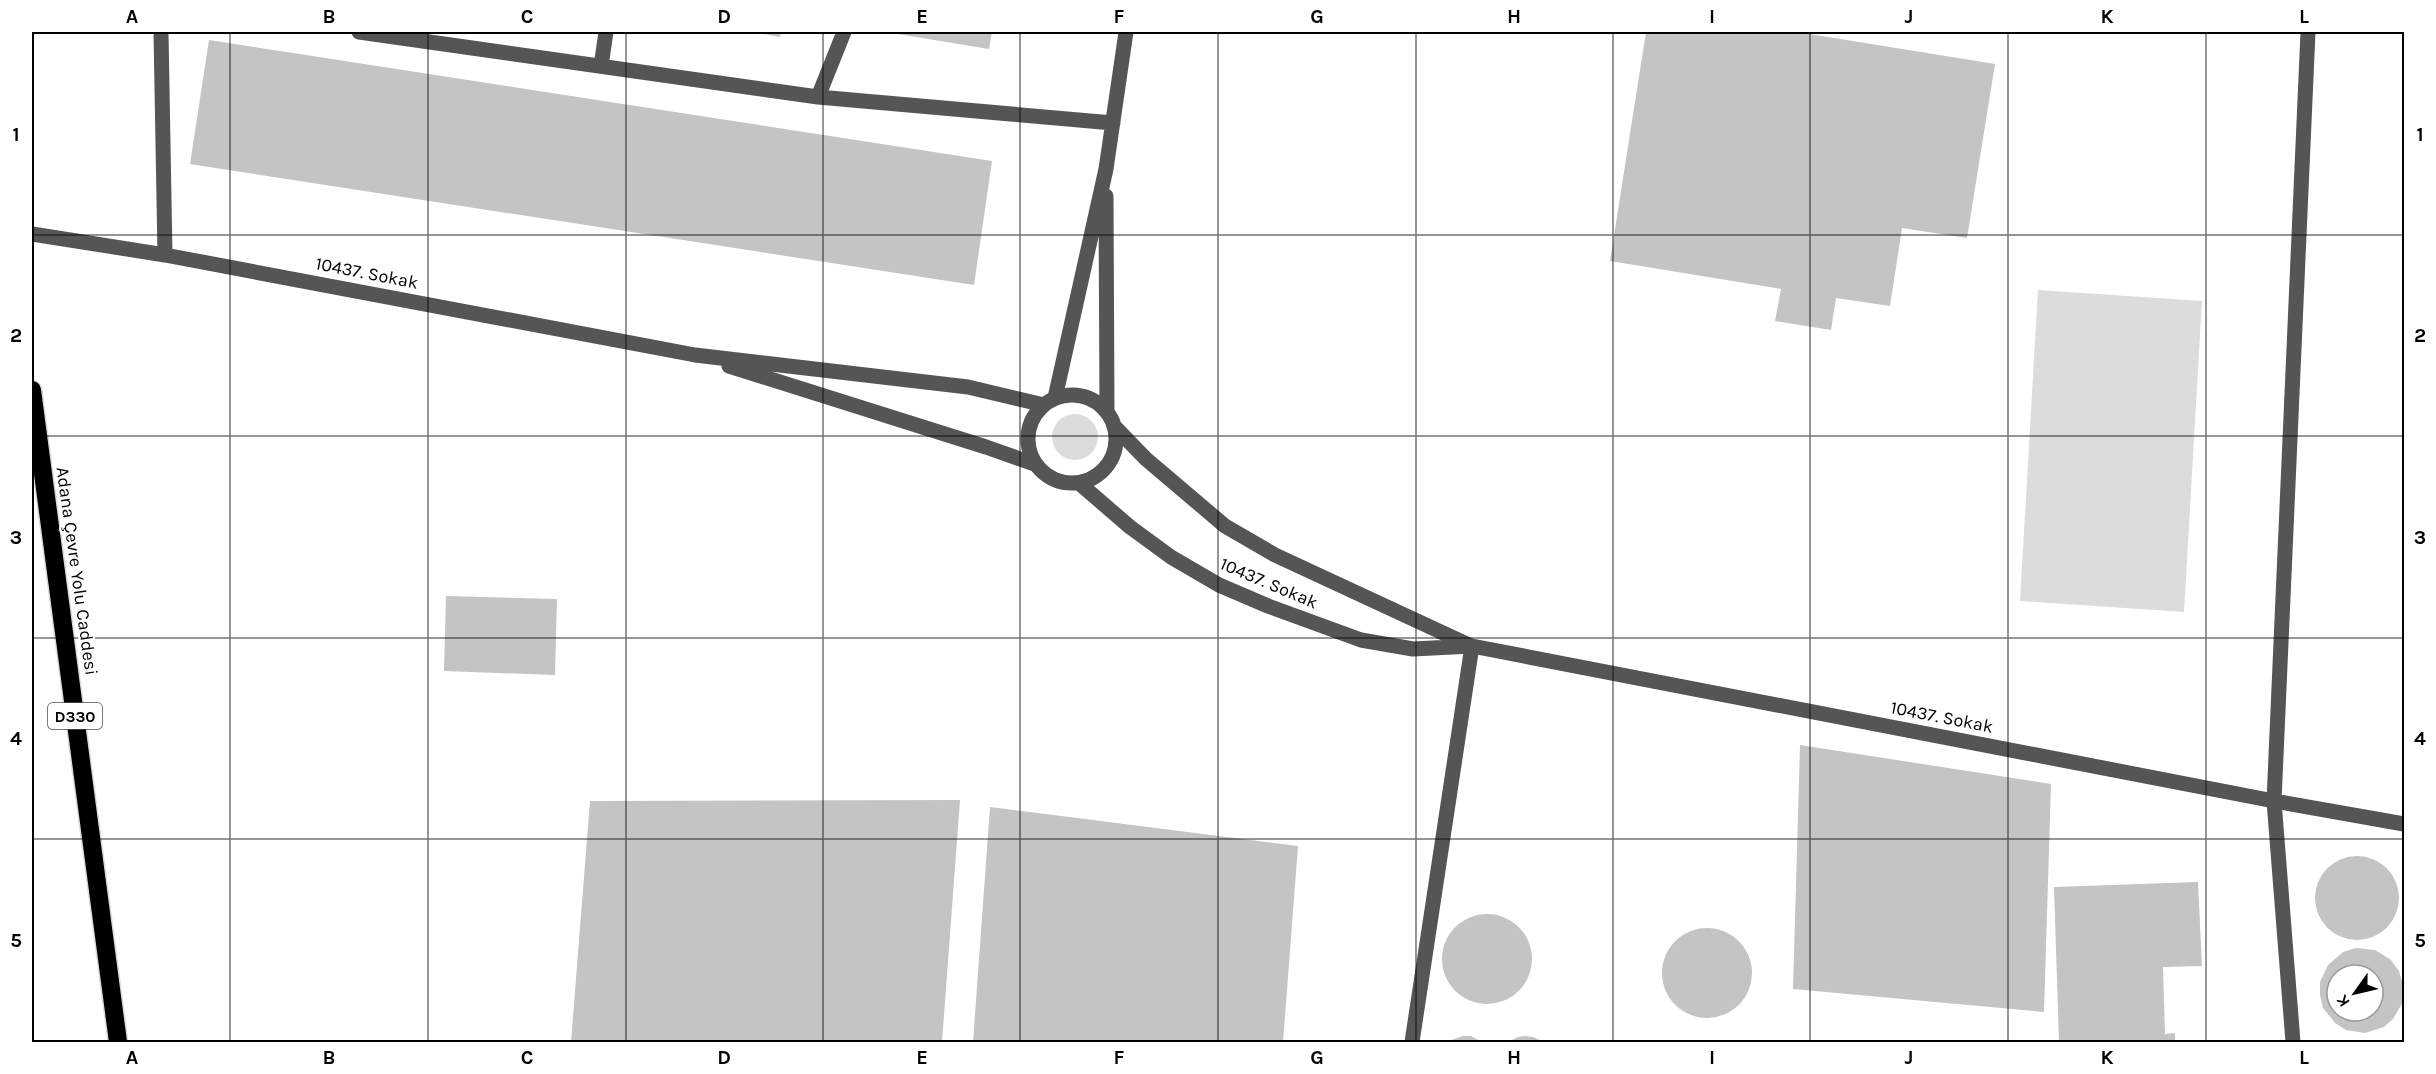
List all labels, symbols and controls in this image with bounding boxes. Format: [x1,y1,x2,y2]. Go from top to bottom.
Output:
text: A [126,5,139,28]
text: B [323,5,335,28]
text: C [521,5,533,28]
text: D [717,5,731,28]
text: E [916,5,928,28]
text: F [1114,5,1125,28]
text: G [1310,5,1324,28]
text: H [1507,5,1521,28]
text: I [1709,5,1715,28]
text: J [1905,5,1913,28]
text: K [2100,5,2114,28]
text: L [2299,5,2309,28]
text: 1 [12,123,20,146]
text: 1 [2416,123,2424,146]
street label: 10437. Sokak [314,252,420,294]
text: 2 [10,324,22,347]
text: 2 [2414,324,2426,347]
street label: Adana Çevre Yolu Caddesi [51,465,103,677]
text: 3 [10,526,22,549]
text: 3 [2414,526,2426,549]
street label: 10437. Sokak [1217,553,1321,613]
street label: 10437. Sokak [1889,696,1995,738]
road number: D330 [48,703,102,729]
text: 4 [10,727,22,750]
text: 4 [2414,727,2426,750]
text: 5 [10,929,22,952]
text: 5 [2414,929,2426,952]
north arrow [2325,963,2385,1023]
text: K [2332,991,2354,1011]
text: A [126,1046,139,1069]
text: B [323,1046,335,1069]
text: C [521,1046,533,1069]
text: D [717,1046,731,1069]
text: E [916,1046,928,1069]
text: F [1114,1046,1125,1069]
text: G [1310,1046,1324,1069]
text: H [1507,1046,1521,1069]
text: I [1709,1046,1715,1069]
text: J [1905,1046,1913,1069]
text: K [2100,1046,2114,1069]
text: L [2299,1046,2309,1069]

